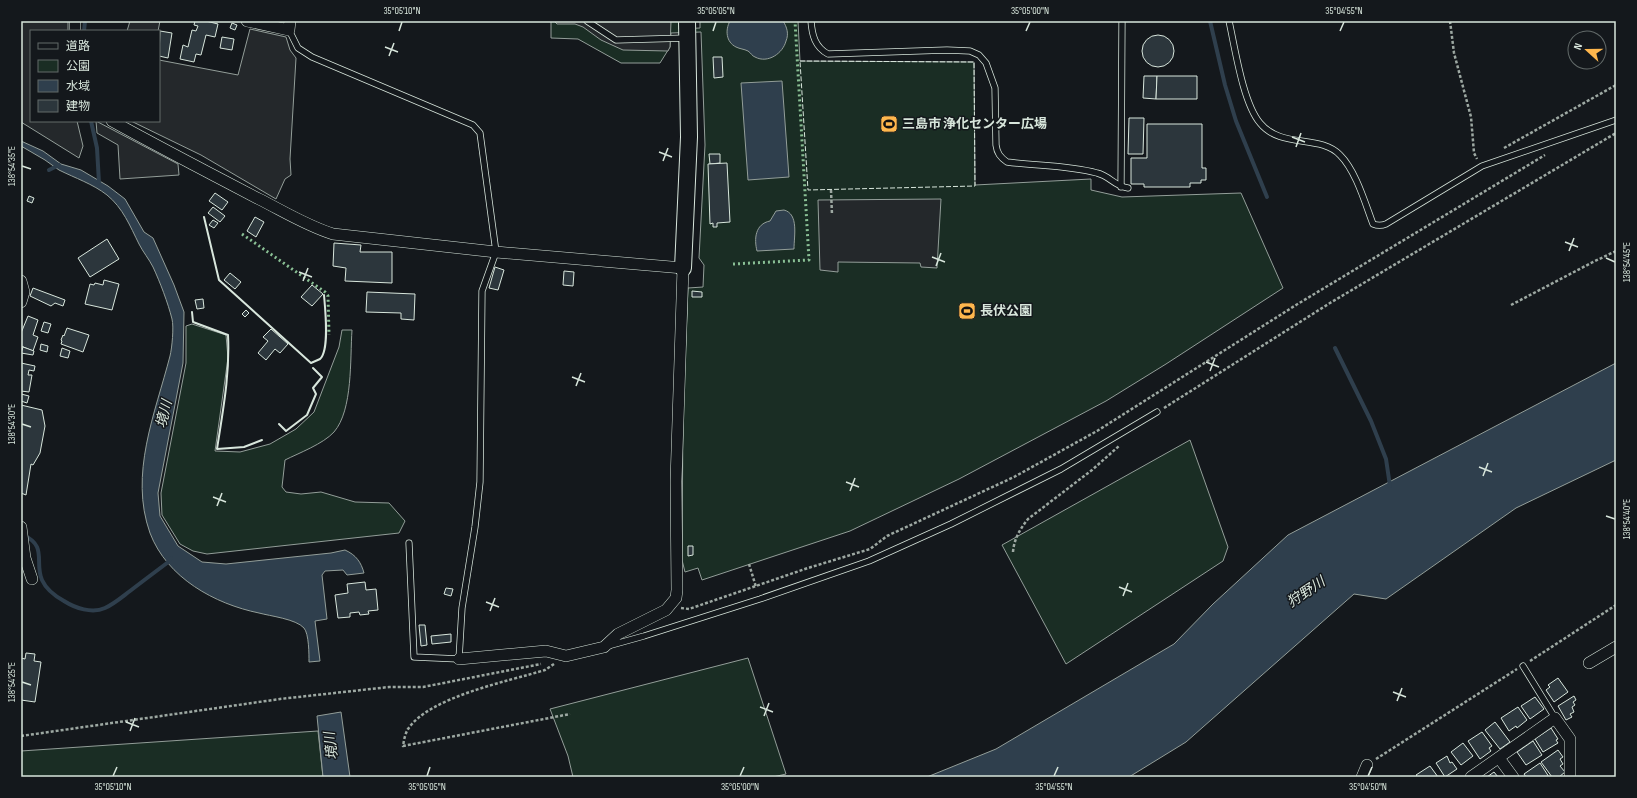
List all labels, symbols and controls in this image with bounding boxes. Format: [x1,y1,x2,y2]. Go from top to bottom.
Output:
text: 35°05'10"N [383,5,421,17]
text: 35°05'05"N [697,5,735,17]
text: 35°05'00"N [1011,5,1049,17]
text: 35°04'55"N [1325,5,1363,17]
legend [30,30,160,122]
north arrow [1567,30,1607,70]
text: 道路 [66,39,90,54]
text: N [1571,41,1585,52]
text: 公園 [66,59,90,74]
text: 水域 [66,79,90,94]
text: 建物 [66,99,90,114]
sports icon: 三島市 浄化センター広場 [879,114,899,134]
place label: 三島市 浄化センター広場 [902,116,1047,132]
text: 138°54'35"E [6,146,18,186]
text: 138°54'45"E [1621,242,1633,282]
sports icon: 長伏公園 [957,301,977,321]
place label: 長伏公園 [980,303,1032,319]
water label: 境川 [152,396,176,430]
text: 138°54'30"E [6,404,18,444]
text: 138°54'40"E [1621,499,1633,539]
water label: 狩野川 [1284,572,1330,611]
text: 138°54'25"E [6,662,18,702]
water label: 境川 [321,729,341,761]
text: 35°05'10"N [94,781,132,793]
text: 35°05'05"N [408,781,446,793]
text: 35°05'00"N [721,781,759,793]
text: 35°04'55"N [1035,781,1073,793]
text: 35°04'50"N [1349,781,1387,793]

